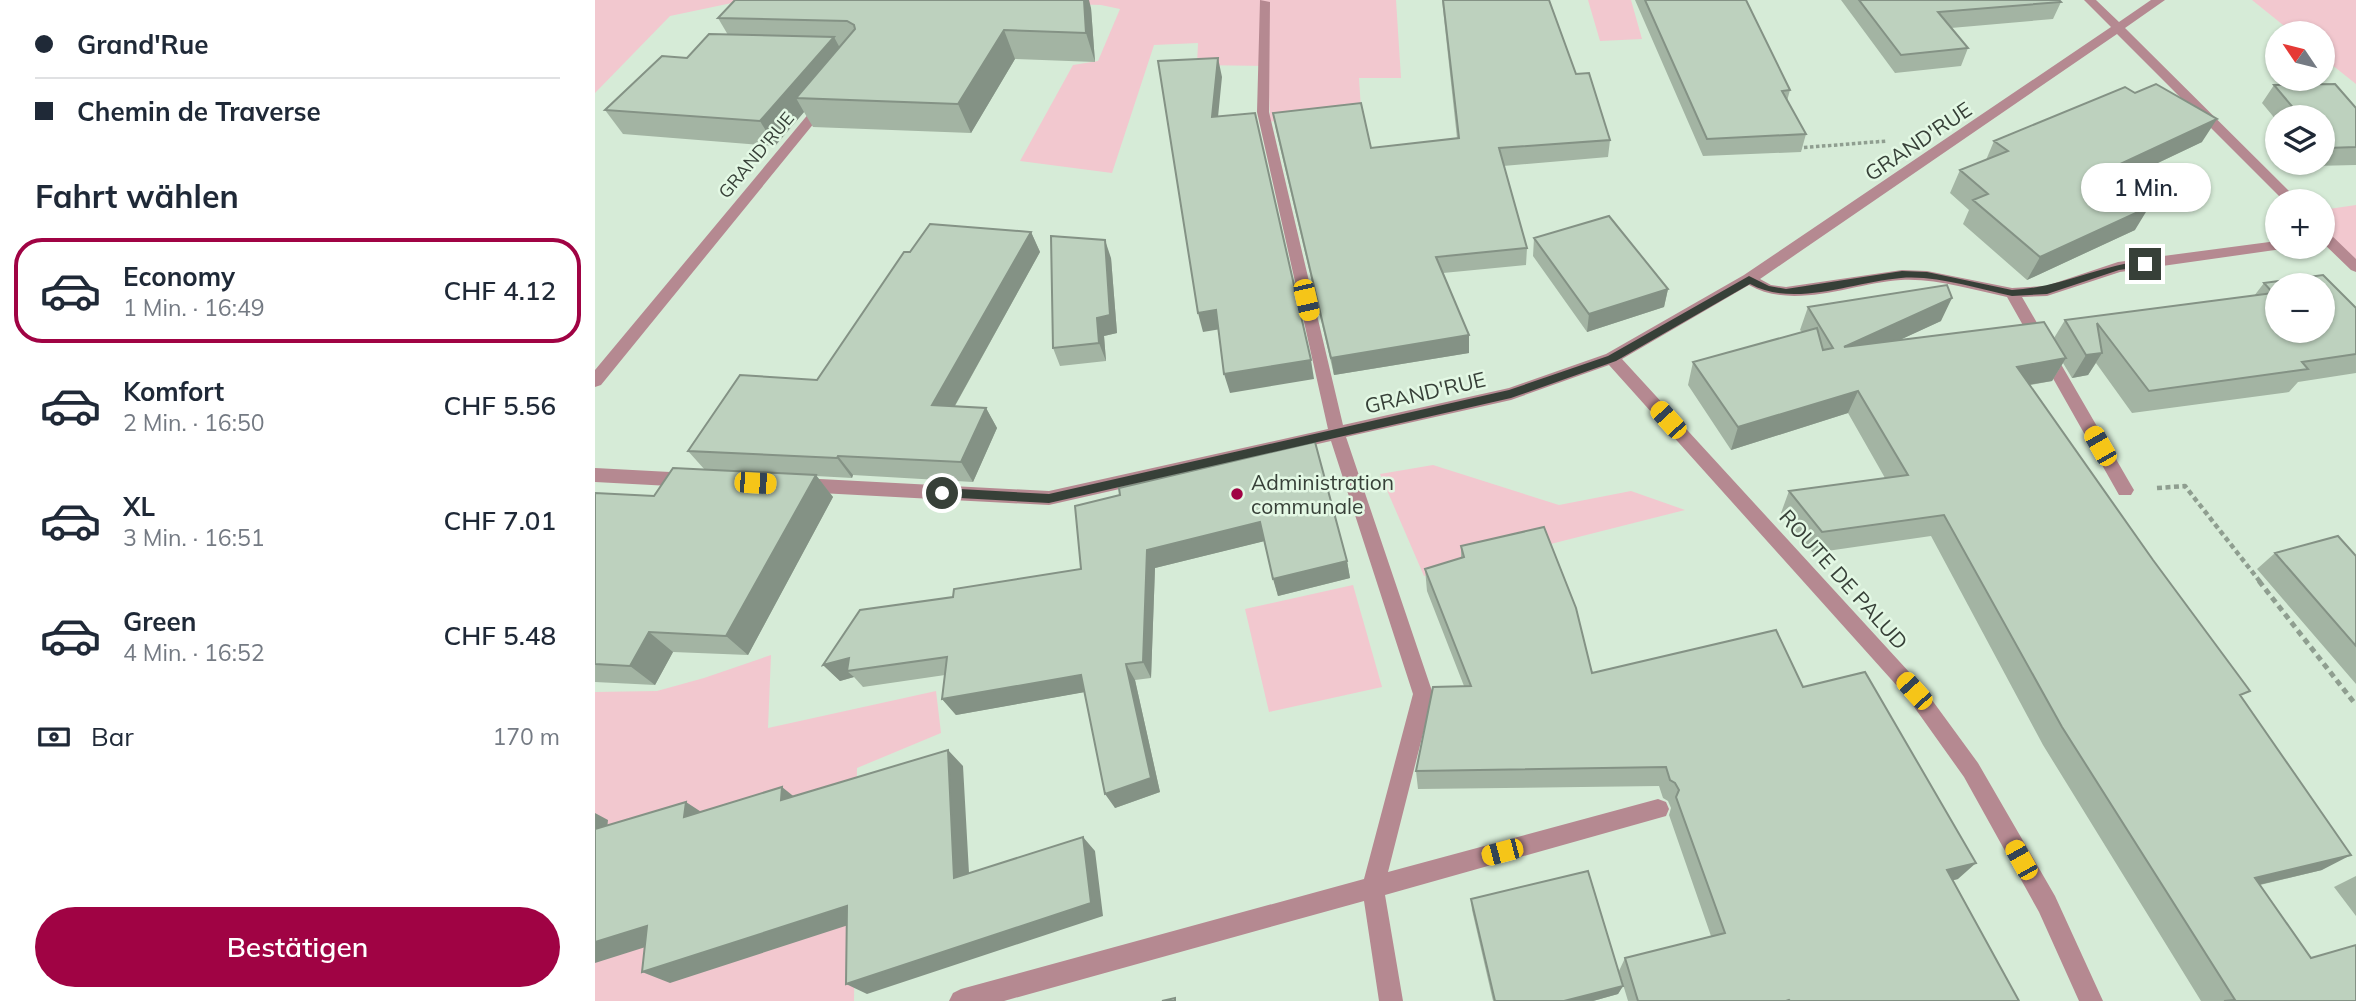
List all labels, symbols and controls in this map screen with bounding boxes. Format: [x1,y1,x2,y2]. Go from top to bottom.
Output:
north arrow [2265,21,2335,91]
map controls [2265,21,2335,343]
text: Grand'Rue [77,28,209,61]
text: Chemin de Traverse [77,95,321,128]
street label: GRAND'RUE [1860,96,1976,186]
button: layers [2265,105,2335,175]
street label: GRAND'RUE [713,107,799,203]
callout: 1 Min. [2080,162,2210,212]
text: 1 Min. [2114,173,2178,202]
text: Fahrt wählen [35,176,239,216]
button: + [2265,189,2335,259]
route end [2129,248,2161,280]
icon: car [39,259,102,322]
text: Economy [123,260,235,293]
button: − [2265,273,2335,343]
text: CHF 4.12 [444,274,556,307]
car [1292,277,1321,323]
text: 1 Min. · 16:49 [123,293,265,322]
street label: GRAND'RUE [1362,365,1488,419]
icon: car [39,374,102,437]
text: Komfort [123,375,224,408]
text: CHF 5.56 [444,389,556,422]
car [1647,397,1690,443]
text: 2 Min. · 16:50 [123,408,265,437]
car [2081,423,2120,469]
place label: Administration communale [1251,469,1394,519]
car [734,471,777,495]
route start [926,477,958,509]
marker: Administration communale [1229,486,1245,502]
icon: car [39,489,102,552]
text: XL [123,490,155,523]
text: CHF 7.01 [444,504,556,537]
street label: ROUTE DE PALUD [1774,504,1914,654]
text: 3 Min. · 16:51 [123,523,265,552]
icon: car [39,604,102,667]
text: Green [123,605,196,638]
text: CHF 5.48 [444,619,556,652]
text: 4 Min. · 16:52 [123,638,265,667]
car [1893,668,1936,714]
icon: cash [35,718,73,756]
text: Bar [91,720,134,753]
text: 170 m [492,722,560,751]
car [1479,836,1526,868]
car [2002,837,2041,883]
button: Bestätigen [35,907,560,987]

